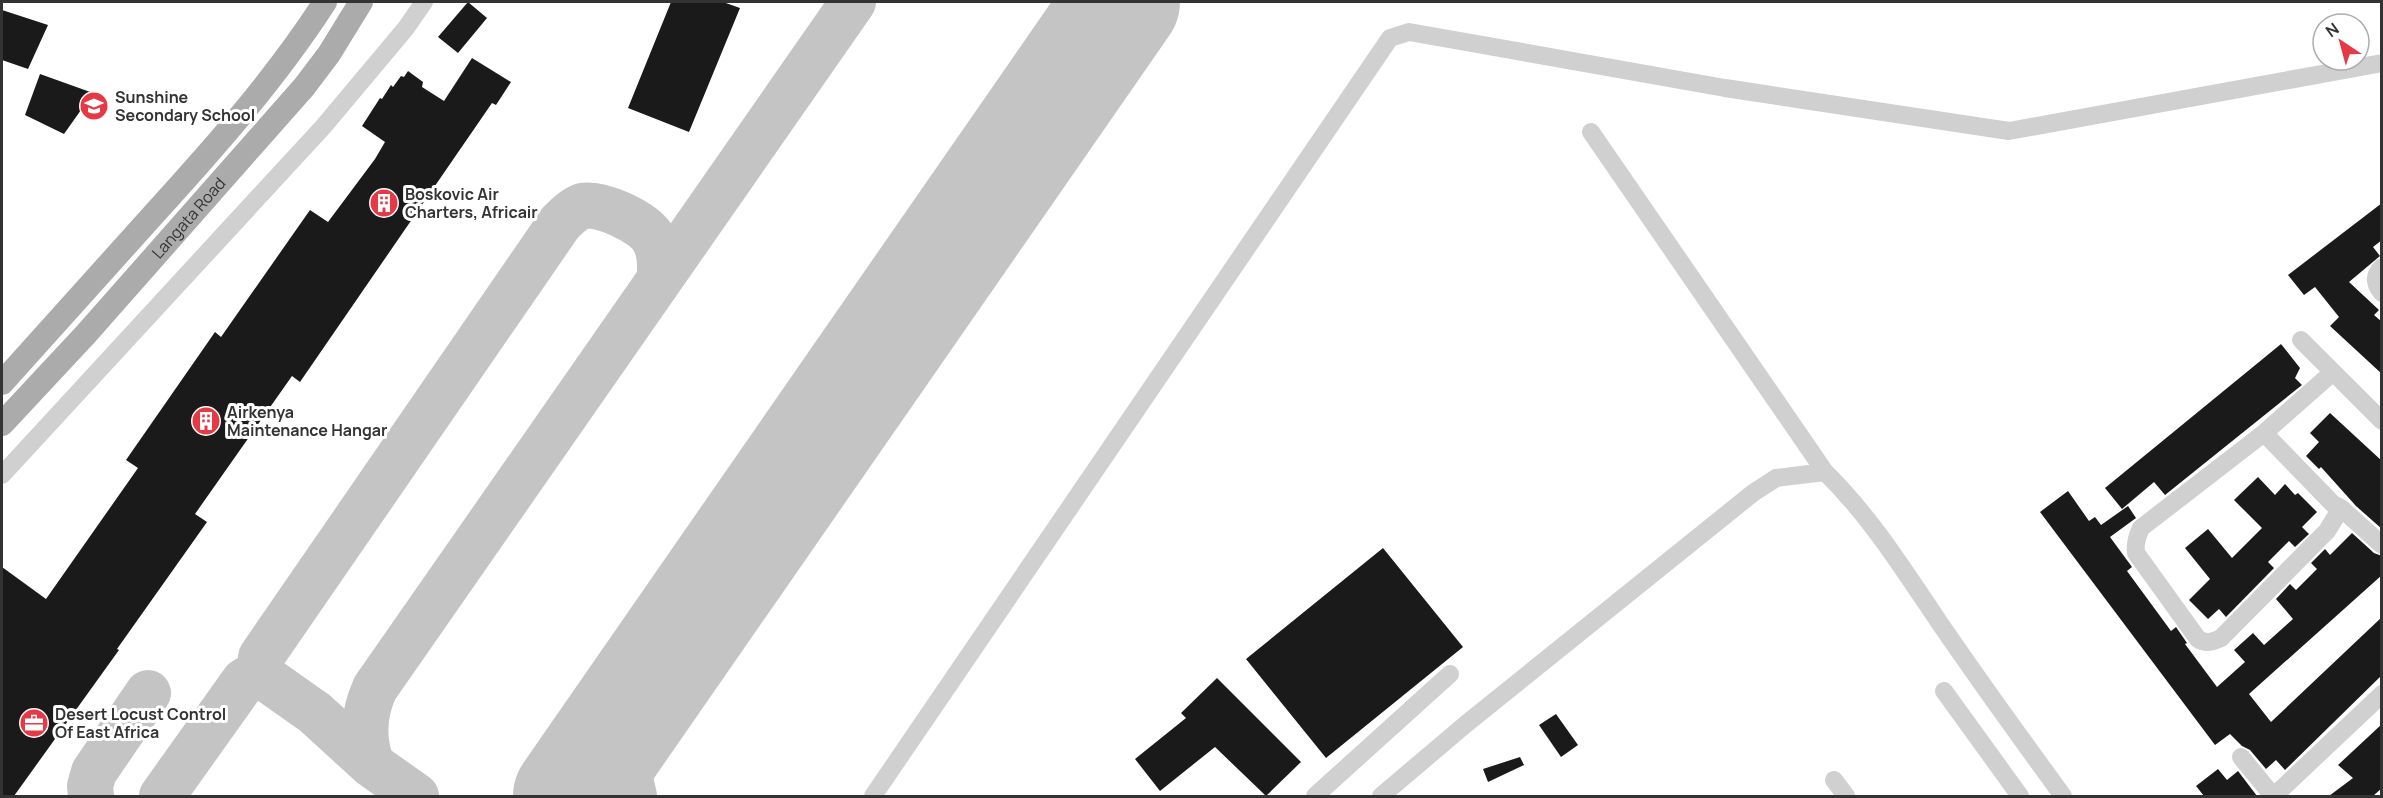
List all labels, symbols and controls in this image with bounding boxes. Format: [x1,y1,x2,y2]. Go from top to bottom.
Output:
north arrow [2311,12,2371,72]
text: N [2321,18,2343,42]
place label: Sunshine Secondary School [115,86,255,126]
school or university icon: Sunshine Secondary School [78,90,110,122]
street label: Langata Road [147,173,230,263]
place label: Boskovic Air Charters, Africair [405,183,538,223]
building icon: Boskovic Air Charters, Africair [368,187,400,219]
place label: Airkenya Maintenance Hangar [227,401,387,441]
building icon: Airkenya Maintenance Hangar [190,405,222,437]
place label: Desert Locust Control Of East Africa [55,703,226,743]
office icon: Desert Locust Control Of East Africa [18,707,50,739]

